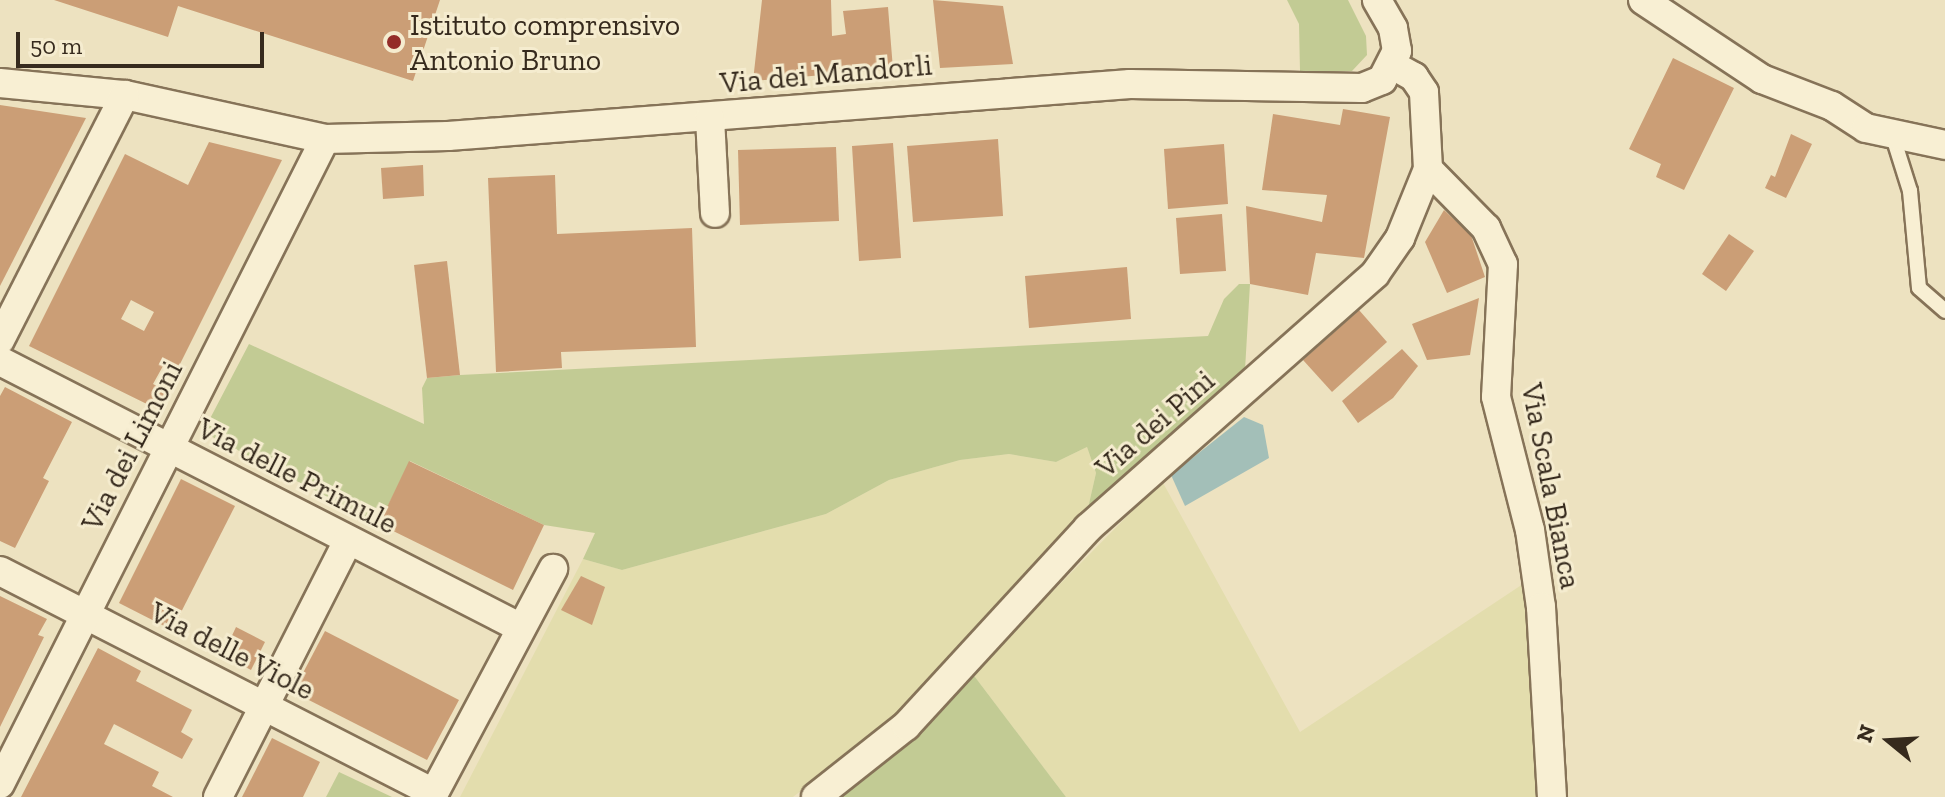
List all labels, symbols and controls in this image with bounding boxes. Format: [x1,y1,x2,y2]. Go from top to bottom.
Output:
place label: Istituto comprensivo Antonio Bruno [410,7,680,78]
scale bar [20,16,268,66]
text: 50 m [30,31,82,60]
marker: Istituto comprensivo Antonio Bruno [385,33,403,51]
street label: Via dei Mandorli [718,47,934,101]
street label: Via dei Limoni [74,355,190,537]
street label: Via dei Pini [1088,363,1222,485]
street label: Via Scala Bianca [1513,380,1589,592]
street label: Via delle Primule [191,410,403,542]
street label: Via delle Viole [143,594,321,708]
north arrow [1849,701,1929,781]
text: N [1850,721,1881,746]

